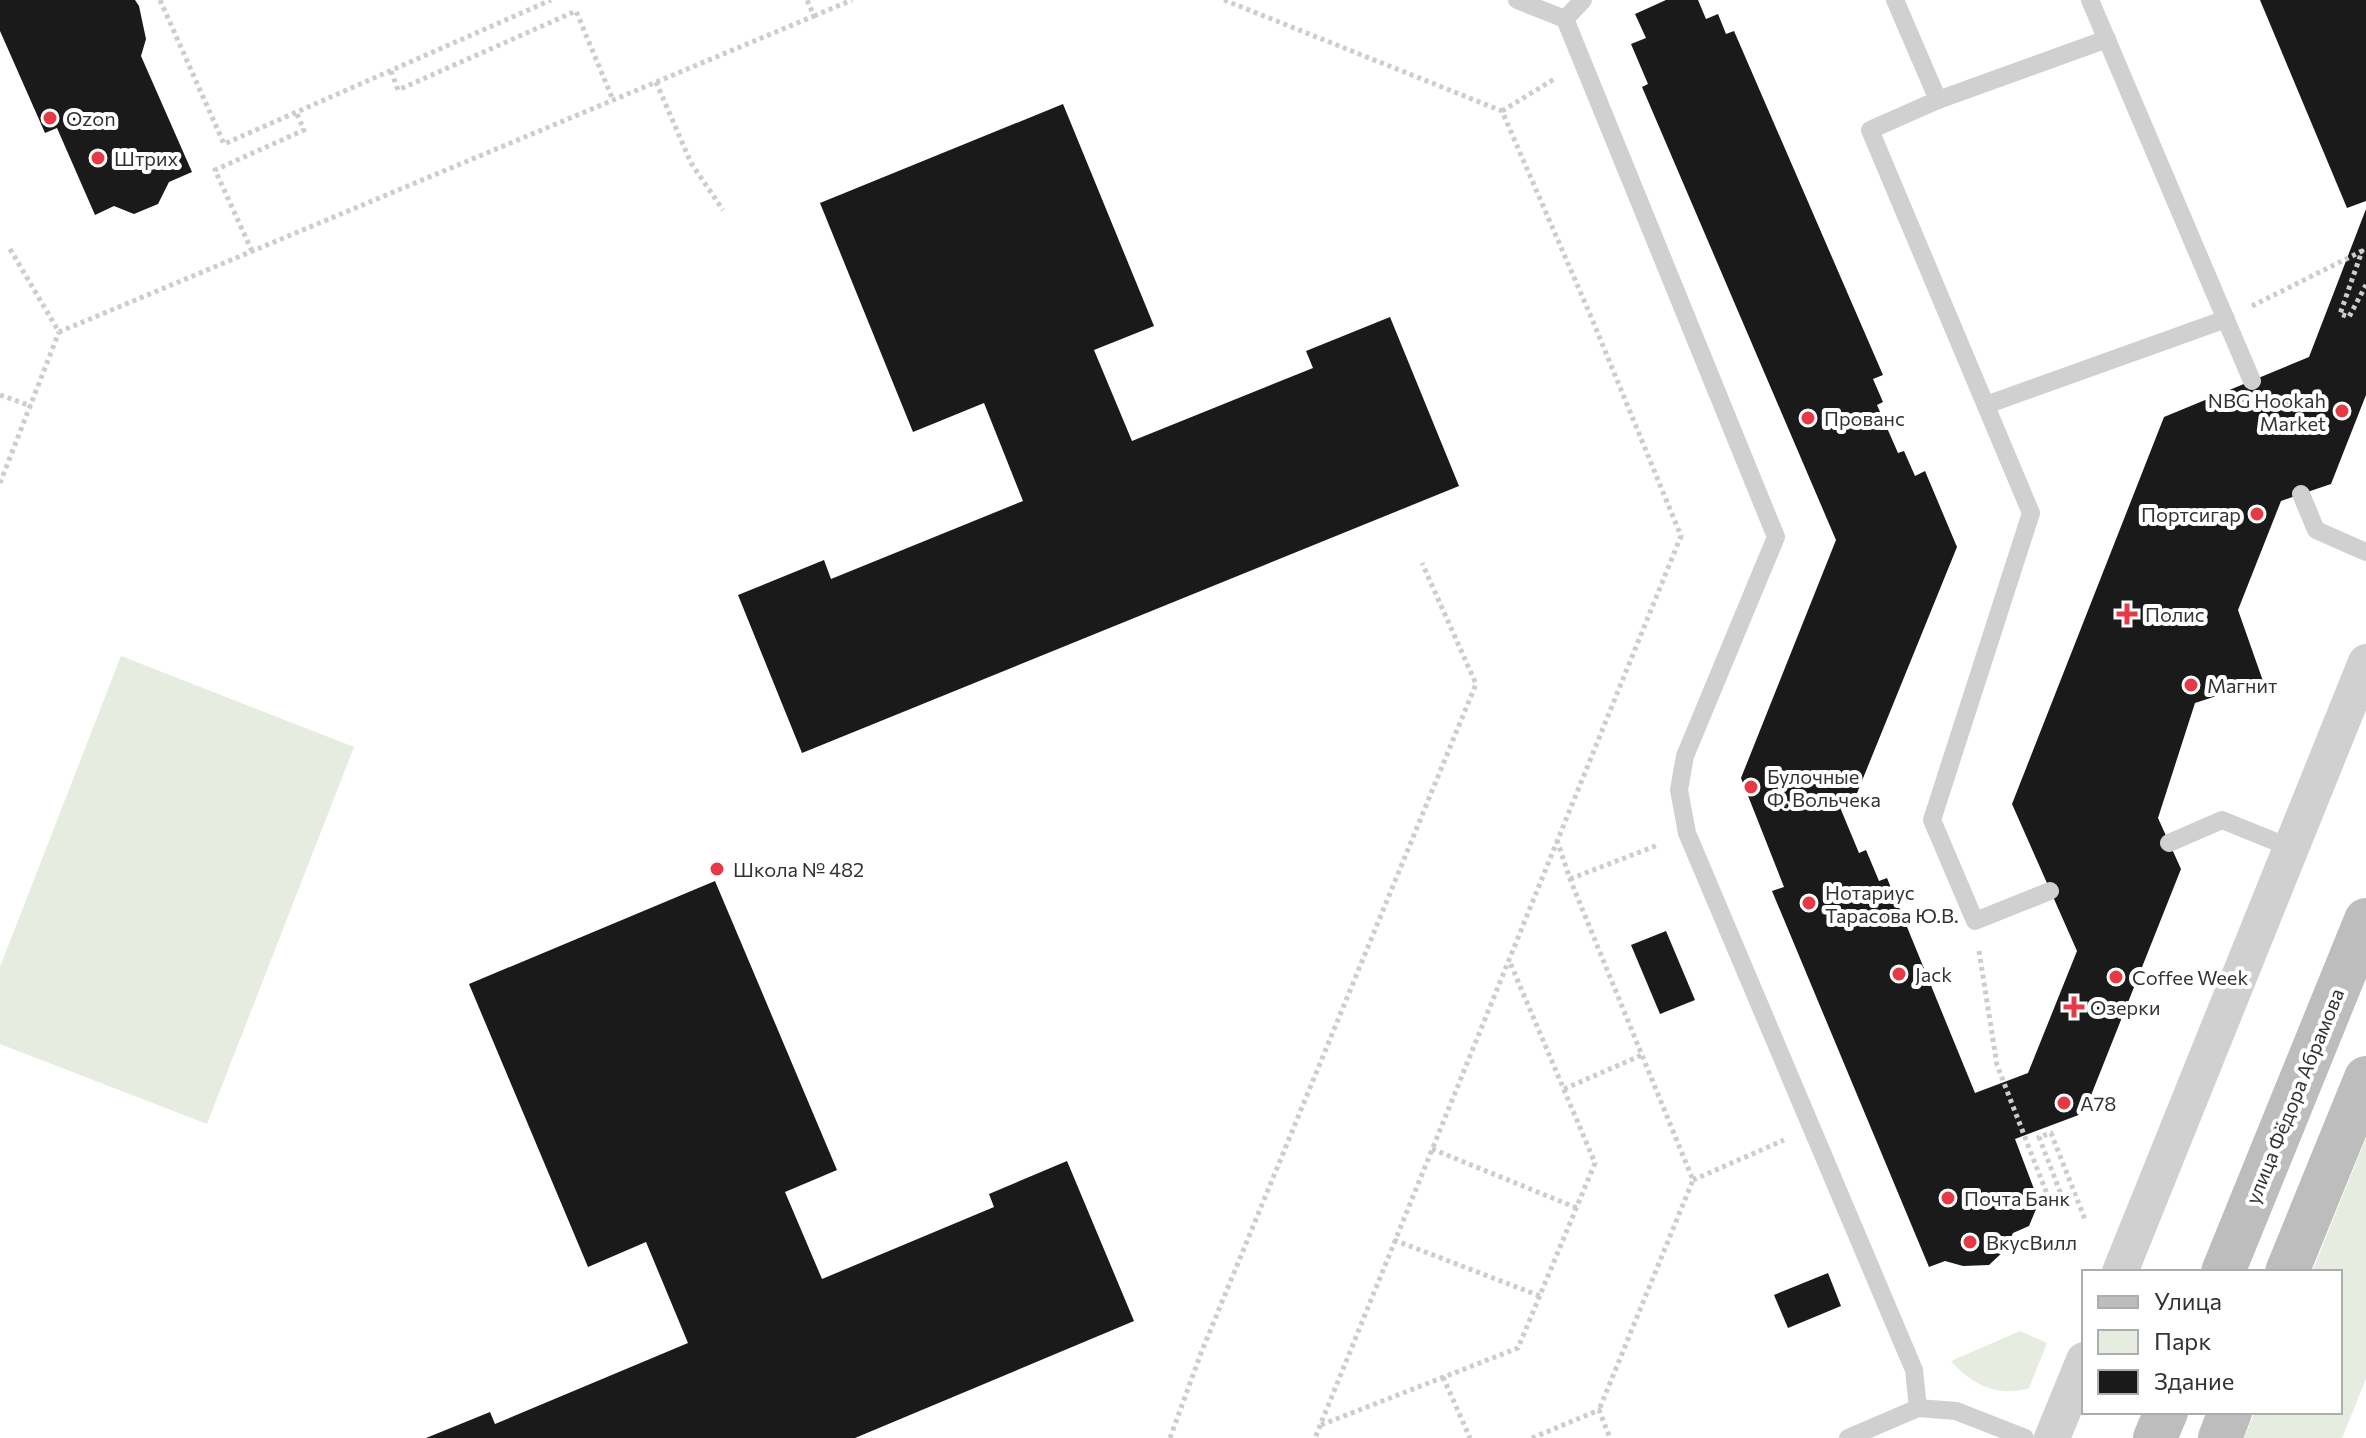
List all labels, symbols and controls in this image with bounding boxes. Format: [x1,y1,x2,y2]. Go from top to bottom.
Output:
place label: Ozon [66,106,116,130]
marker: Ozon [41,109,59,127]
place label: Штрих [114,146,178,170]
marker: Штрих [89,149,107,167]
place label: NBG Hookah Market [2208,388,2326,435]
marker: NBG Hookah Market [2333,402,2351,420]
place label: Прованс [1824,406,1905,430]
marker: Прованс [1799,409,1817,427]
place label: Портсигар [2141,502,2241,526]
marker: Портсигар [2248,505,2266,523]
place label: Полис [2145,602,2205,626]
marker: Полис [2116,603,2138,625]
place label: Магнит [2207,673,2277,697]
marker: Магнит [2182,676,2200,694]
place label: Булочные Ф. Вольчека [1767,764,1881,811]
marker: Булочные Ф. Вольчека [1742,778,1760,796]
place label: Школа № 482 [733,857,864,881]
marker: Школа № 482 [708,860,726,878]
place label: Нотариус Тарасова Ю.В. [1825,880,1959,927]
marker: Нотариус Тарасова Ю.В. [1800,894,1818,912]
place label: Jack [1915,962,1952,986]
marker: Jack [1890,965,1908,983]
place label: Coffee Week [2132,965,2248,989]
marker: Coffee Week [2107,968,2125,986]
street label: улица Фёдора Абрамова [2240,985,2348,1207]
place label: Озерки [2090,995,2160,1019]
marker: Озерки [2065,998,2083,1016]
place label: А78 [2080,1091,2116,1115]
marker: А78 [2055,1094,2073,1112]
place label: Почта Банк [1964,1186,2070,1210]
marker: Почта Банк [1939,1189,1957,1207]
place label: ВкусВилл [1986,1230,2077,1254]
marker: ВкусВилл [1961,1233,1979,1251]
legend [2082,1270,2342,1414]
text: Улица [2154,1286,2222,1315]
text: Парк [2154,1326,2211,1355]
text: Здание [2154,1366,2234,1395]

